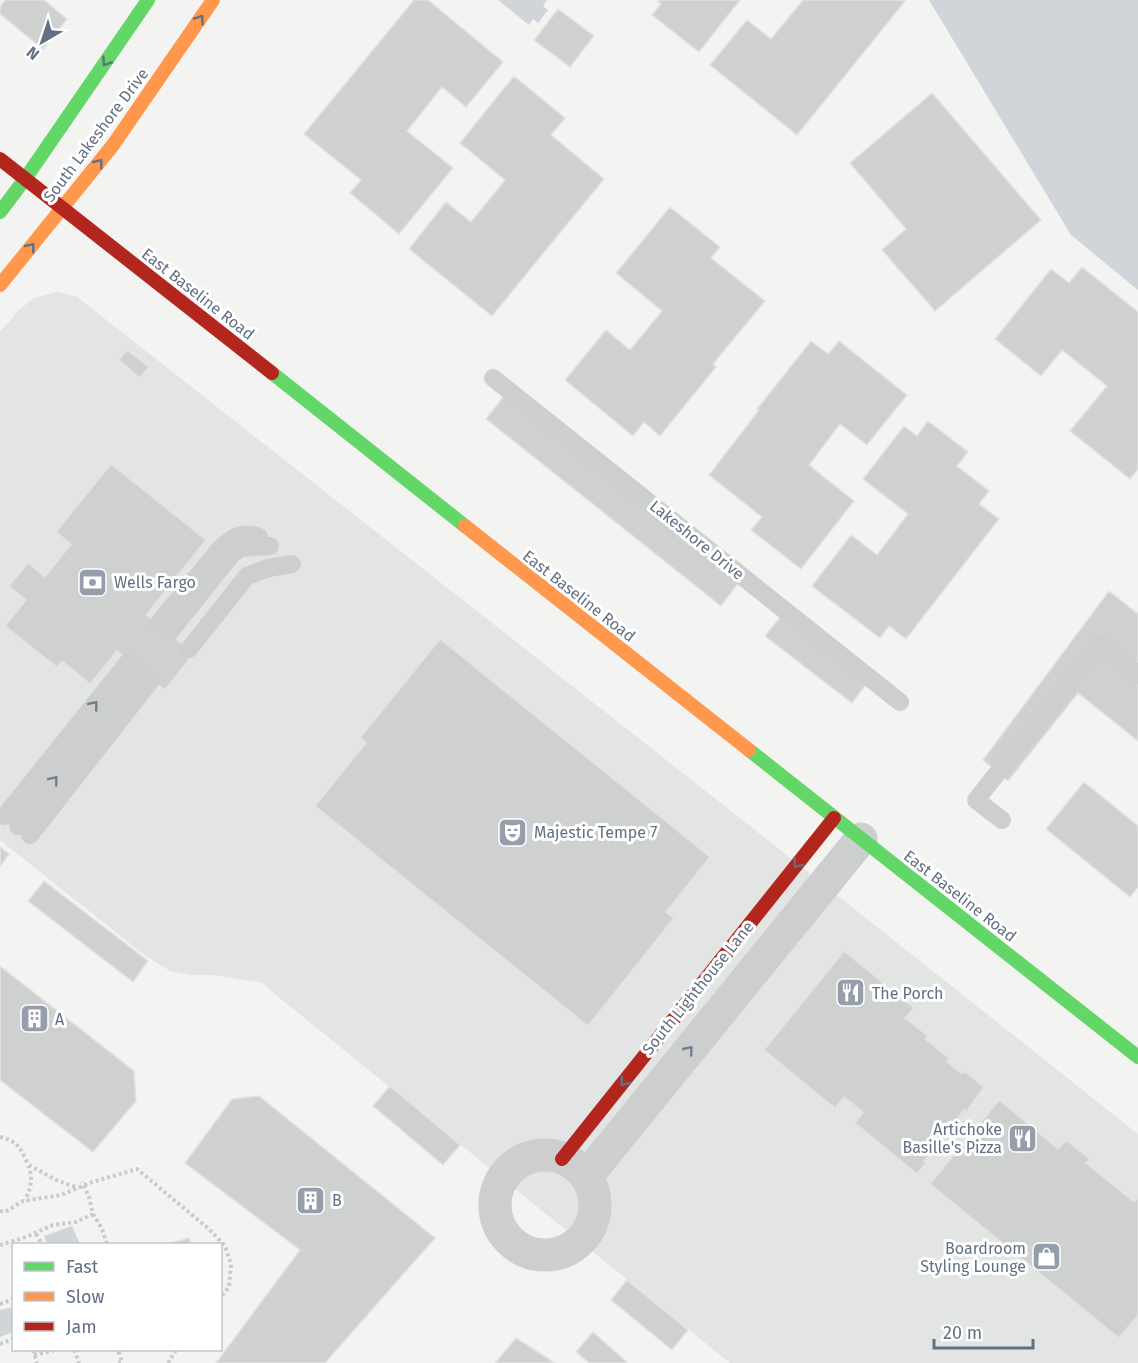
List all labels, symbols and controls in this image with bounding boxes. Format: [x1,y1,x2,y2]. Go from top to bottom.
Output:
north arrow [12,12,72,72]
one-way arrow [193,14,204,25]
text: N [23,43,43,64]
one-way arrow [102,56,113,67]
street label: South Lakeshore Drive [40,64,152,206]
one-way arrow [91,159,102,170]
one-way arrow [23,243,34,254]
street label: East Baseline Road [138,244,258,344]
street label: Lakeshore Drive [646,496,748,584]
street label: East Baseline Road [519,546,639,646]
bank icon: Wells Fargo [77,566,109,598]
place label: Wells Fargo [114,573,196,592]
one-way arrow [87,700,98,711]
one-way arrow [46,776,57,787]
theatre icon: Majestic Tempe 7 [497,816,529,848]
place label: Majestic Tempe 7 [534,823,657,842]
street label: East Baseline Road [900,846,1020,946]
one-way arrow [794,857,805,868]
street label: South Lighthouse Lane [638,918,758,1058]
restaurant icon: The Porch [835,977,867,1009]
place label: The Porch [872,984,944,1003]
building icon: A [18,1003,50,1035]
place label: A [55,1010,65,1029]
one-way arrow [681,1046,692,1057]
one-way arrow [620,1075,631,1086]
place label: Artichoke Basille's Pizza [903,1120,1002,1157]
restaurant icon: Artichoke Basille's Pizza [1007,1122,1039,1154]
building icon: B [295,1184,327,1216]
place label: B [332,1191,342,1210]
place label: Boardroom Styling Lounge [920,1239,1026,1276]
shop icon: Boardroom Styling Lounge [1031,1241,1063,1273]
legend [12,1243,222,1351]
text: Fast [66,1256,99,1278]
text: Slow [66,1286,105,1308]
scale bar [934,1312,1033,1350]
text: Jam [66,1316,97,1338]
text: 20 m [943,1322,982,1344]

